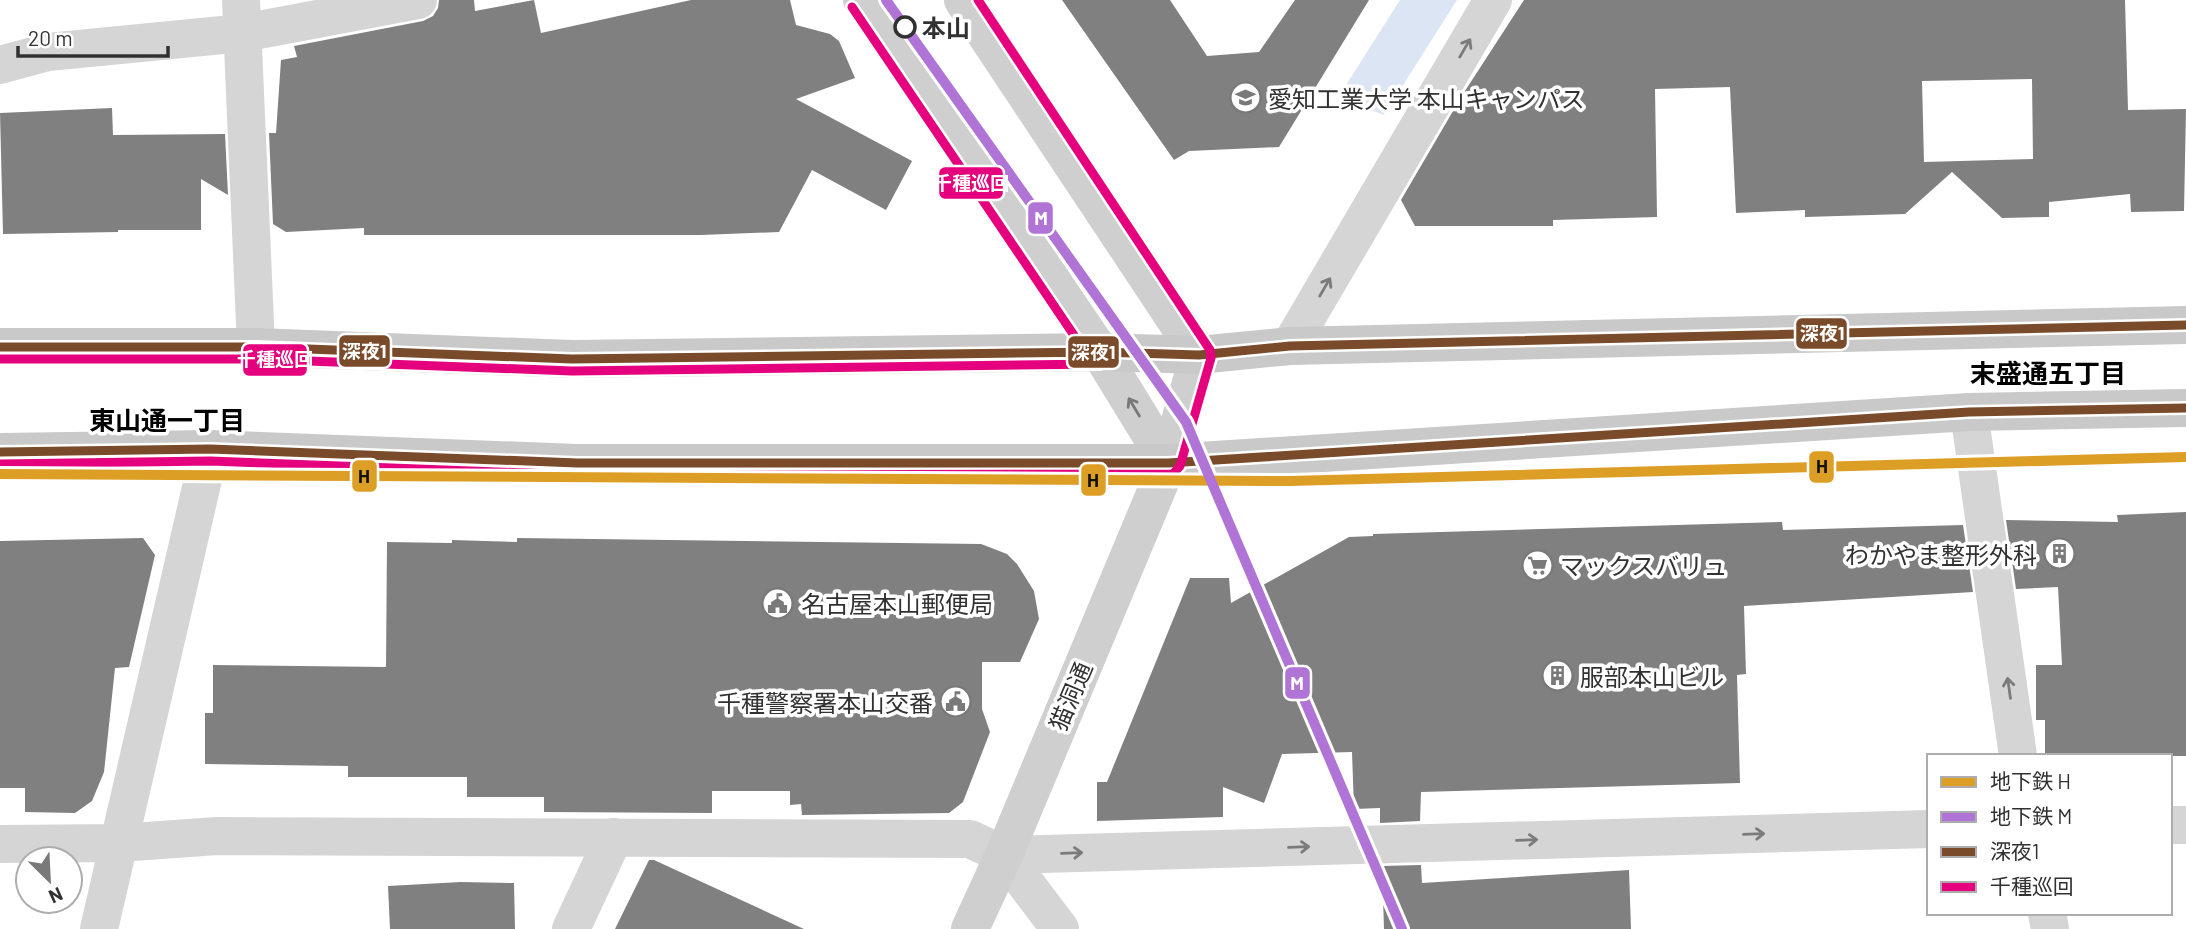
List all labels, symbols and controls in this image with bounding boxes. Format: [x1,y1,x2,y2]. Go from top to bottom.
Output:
place label: 本山 [922,13,970,42]
scale bar [18,14,168,58]
marker: 本山 [894,16,916,38]
text: 20 m [28,25,73,50]
one-way arrow [1458,39,1472,59]
school or university icon: 愛知工業大学 本山キャンパス [1228,81,1262,115]
place label: 愛知工業大学 本山キャンパス [1268,84,1585,113]
line badge: 千種巡回 [938,166,1004,200]
text: 千種巡回 [933,171,1009,194]
line badge: M [1027,201,1054,235]
text: M [1034,206,1048,229]
one-way arrow [1318,277,1332,297]
line badge: 深夜1 [1795,317,1848,350]
text: 深夜1 [1800,321,1844,344]
line badge: 深夜1 [338,334,391,368]
line badge: 深夜1 [1067,335,1120,369]
text: 深夜1 [342,339,386,362]
text: 深夜1 [1071,340,1115,363]
line badge: 千種巡回 [242,343,308,377]
text: 千種巡回 [237,347,313,370]
district label: 末盛通五丁目 [1970,357,2126,388]
one-way arrow [1127,398,1141,418]
district label: 東山通一丁目 [89,404,245,435]
line badge: H [1808,450,1835,484]
text: H [1816,454,1828,477]
line badge: H [351,459,378,493]
line badge: H [1080,463,1107,497]
text: H [358,464,370,487]
text: H [1087,468,1099,491]
building icon: わかやま整形外科 [2043,537,2077,571]
place label: わかやま整形外科 [1845,540,2037,569]
supermarket icon: マックスバリュ [1520,548,1554,582]
place label: マックスバリュ [1560,551,1727,580]
public building icon: 名古屋本山郵便局 [761,586,795,620]
place label: 名古屋本山郵便局 [801,589,993,618]
street label: 猫洞通 [1043,657,1097,735]
building icon: 服部本山ビル [1540,659,1574,693]
place label: 服部本山ビル [1580,662,1724,691]
line badge: M [1284,666,1311,700]
text: M [1290,671,1304,694]
one-way arrow [2002,677,2015,700]
public building icon: 千種警察署本山交番 [939,685,973,719]
place label: 千種警察署本山交番 [717,688,933,717]
legend [1927,754,2172,915]
text: 地下鉄 H [1990,768,2071,793]
text: 地下鉄 M [1990,803,2072,828]
one-way arrow [1742,827,1765,841]
one-way arrow [1515,834,1538,847]
text: 深夜1 [1990,838,2039,863]
one-way arrow [1287,840,1310,853]
north arrow [14,845,84,915]
one-way arrow [1060,846,1083,860]
text: 千種巡回 [1990,873,2074,898]
text: N [46,883,67,909]

